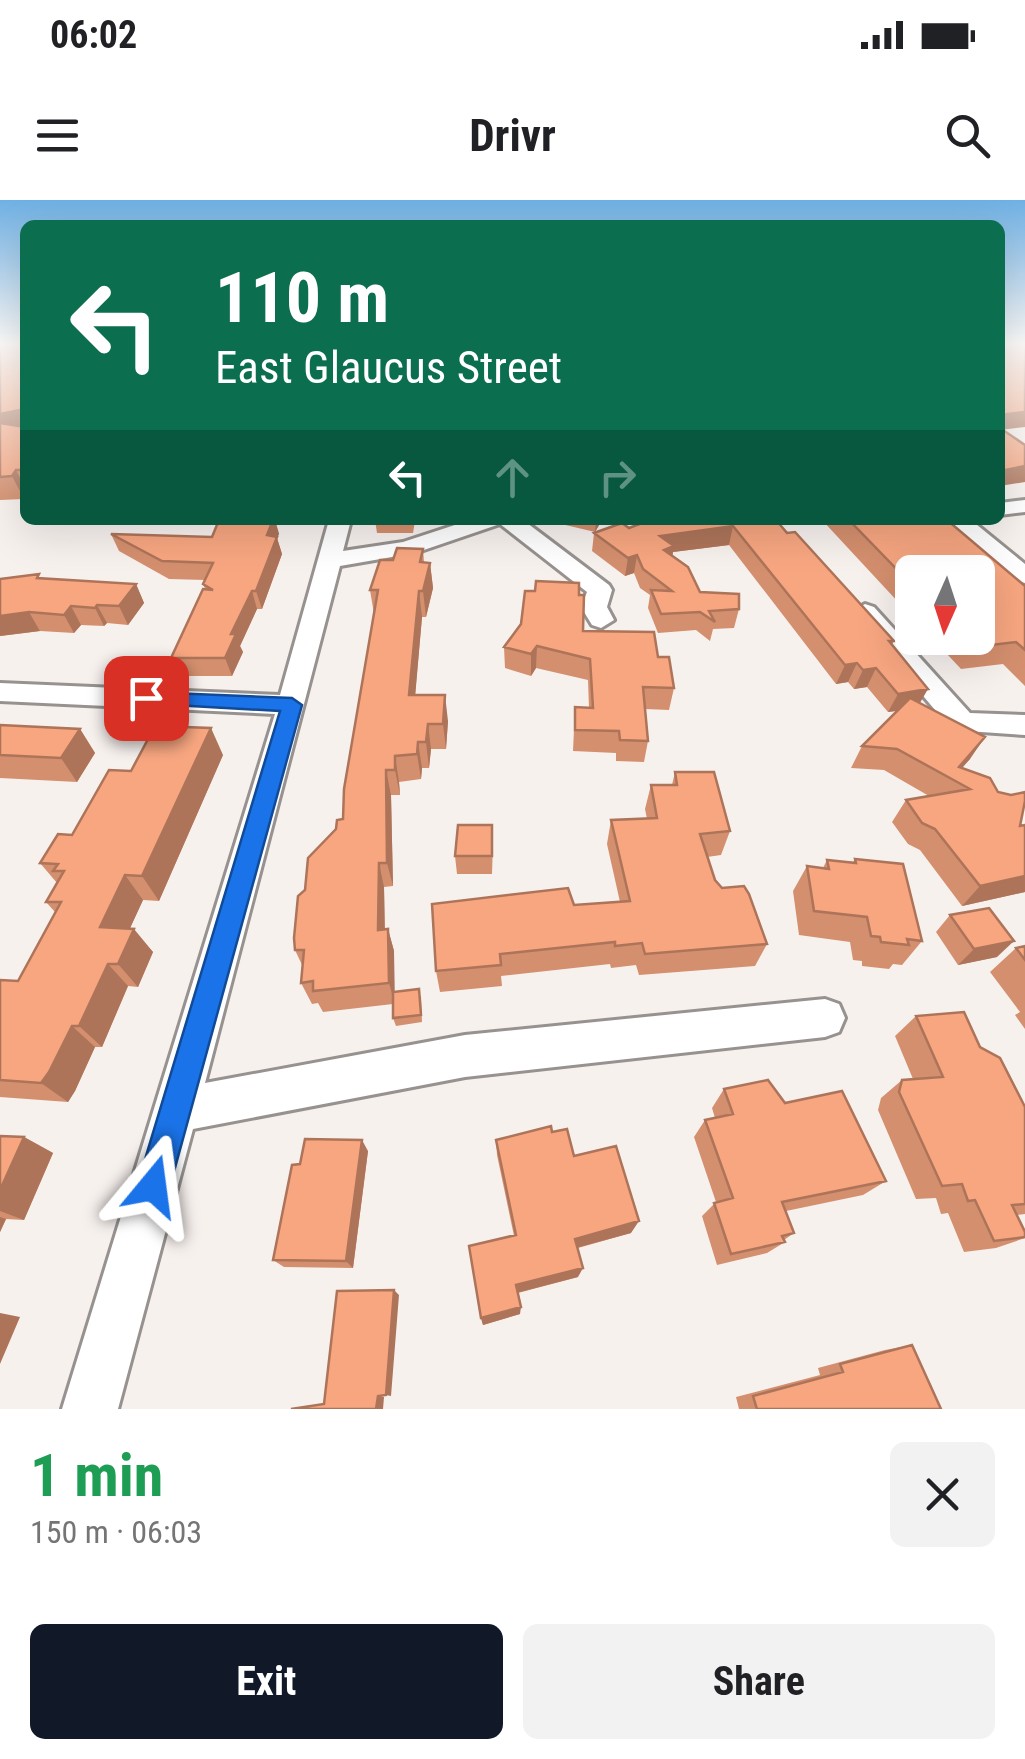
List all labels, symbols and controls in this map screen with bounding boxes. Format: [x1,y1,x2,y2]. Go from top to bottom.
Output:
text: 06:02 [50,13,137,57]
icon: menu [30,108,85,163]
icon: search [940,108,995,163]
text: Drivr [469,109,556,162]
text: 110 m [215,257,389,339]
icon: left [50,260,180,390]
text: East Glaucus Street [215,341,562,394]
icon: left [380,450,435,505]
icon: ahead [485,450,540,505]
icon: right [590,450,645,505]
north arrow [895,555,995,655]
map controls [895,555,995,655]
pin [104,656,189,741]
icon: arrive [119,671,174,726]
position arrow [101,1134,205,1238]
text: 1 min [30,1440,163,1511]
button: close [890,1442,995,1547]
text: 150 m · 06:03 [30,1513,202,1551]
button: Exit [30,1624,503,1739]
button: Share [523,1624,995,1739]

